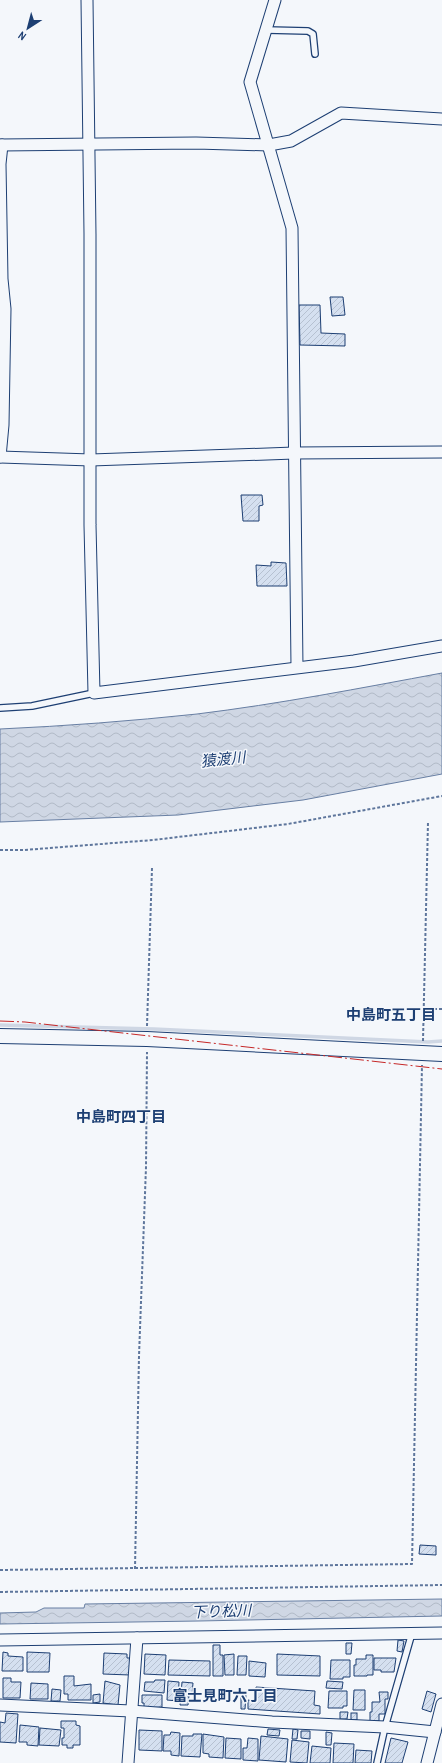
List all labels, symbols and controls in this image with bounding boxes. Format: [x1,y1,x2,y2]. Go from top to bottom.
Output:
north arrow [8,8,48,48]
text: N [15,29,29,44]
water label: 猿渡川 [200,746,248,772]
district label: 中島町五丁目 [346,1004,436,1025]
district label: 中島町四丁目 [76,1106,166,1127]
water label: 下り松川 [191,1599,253,1623]
district label: 富士見町六丁目 [172,1685,278,1706]

